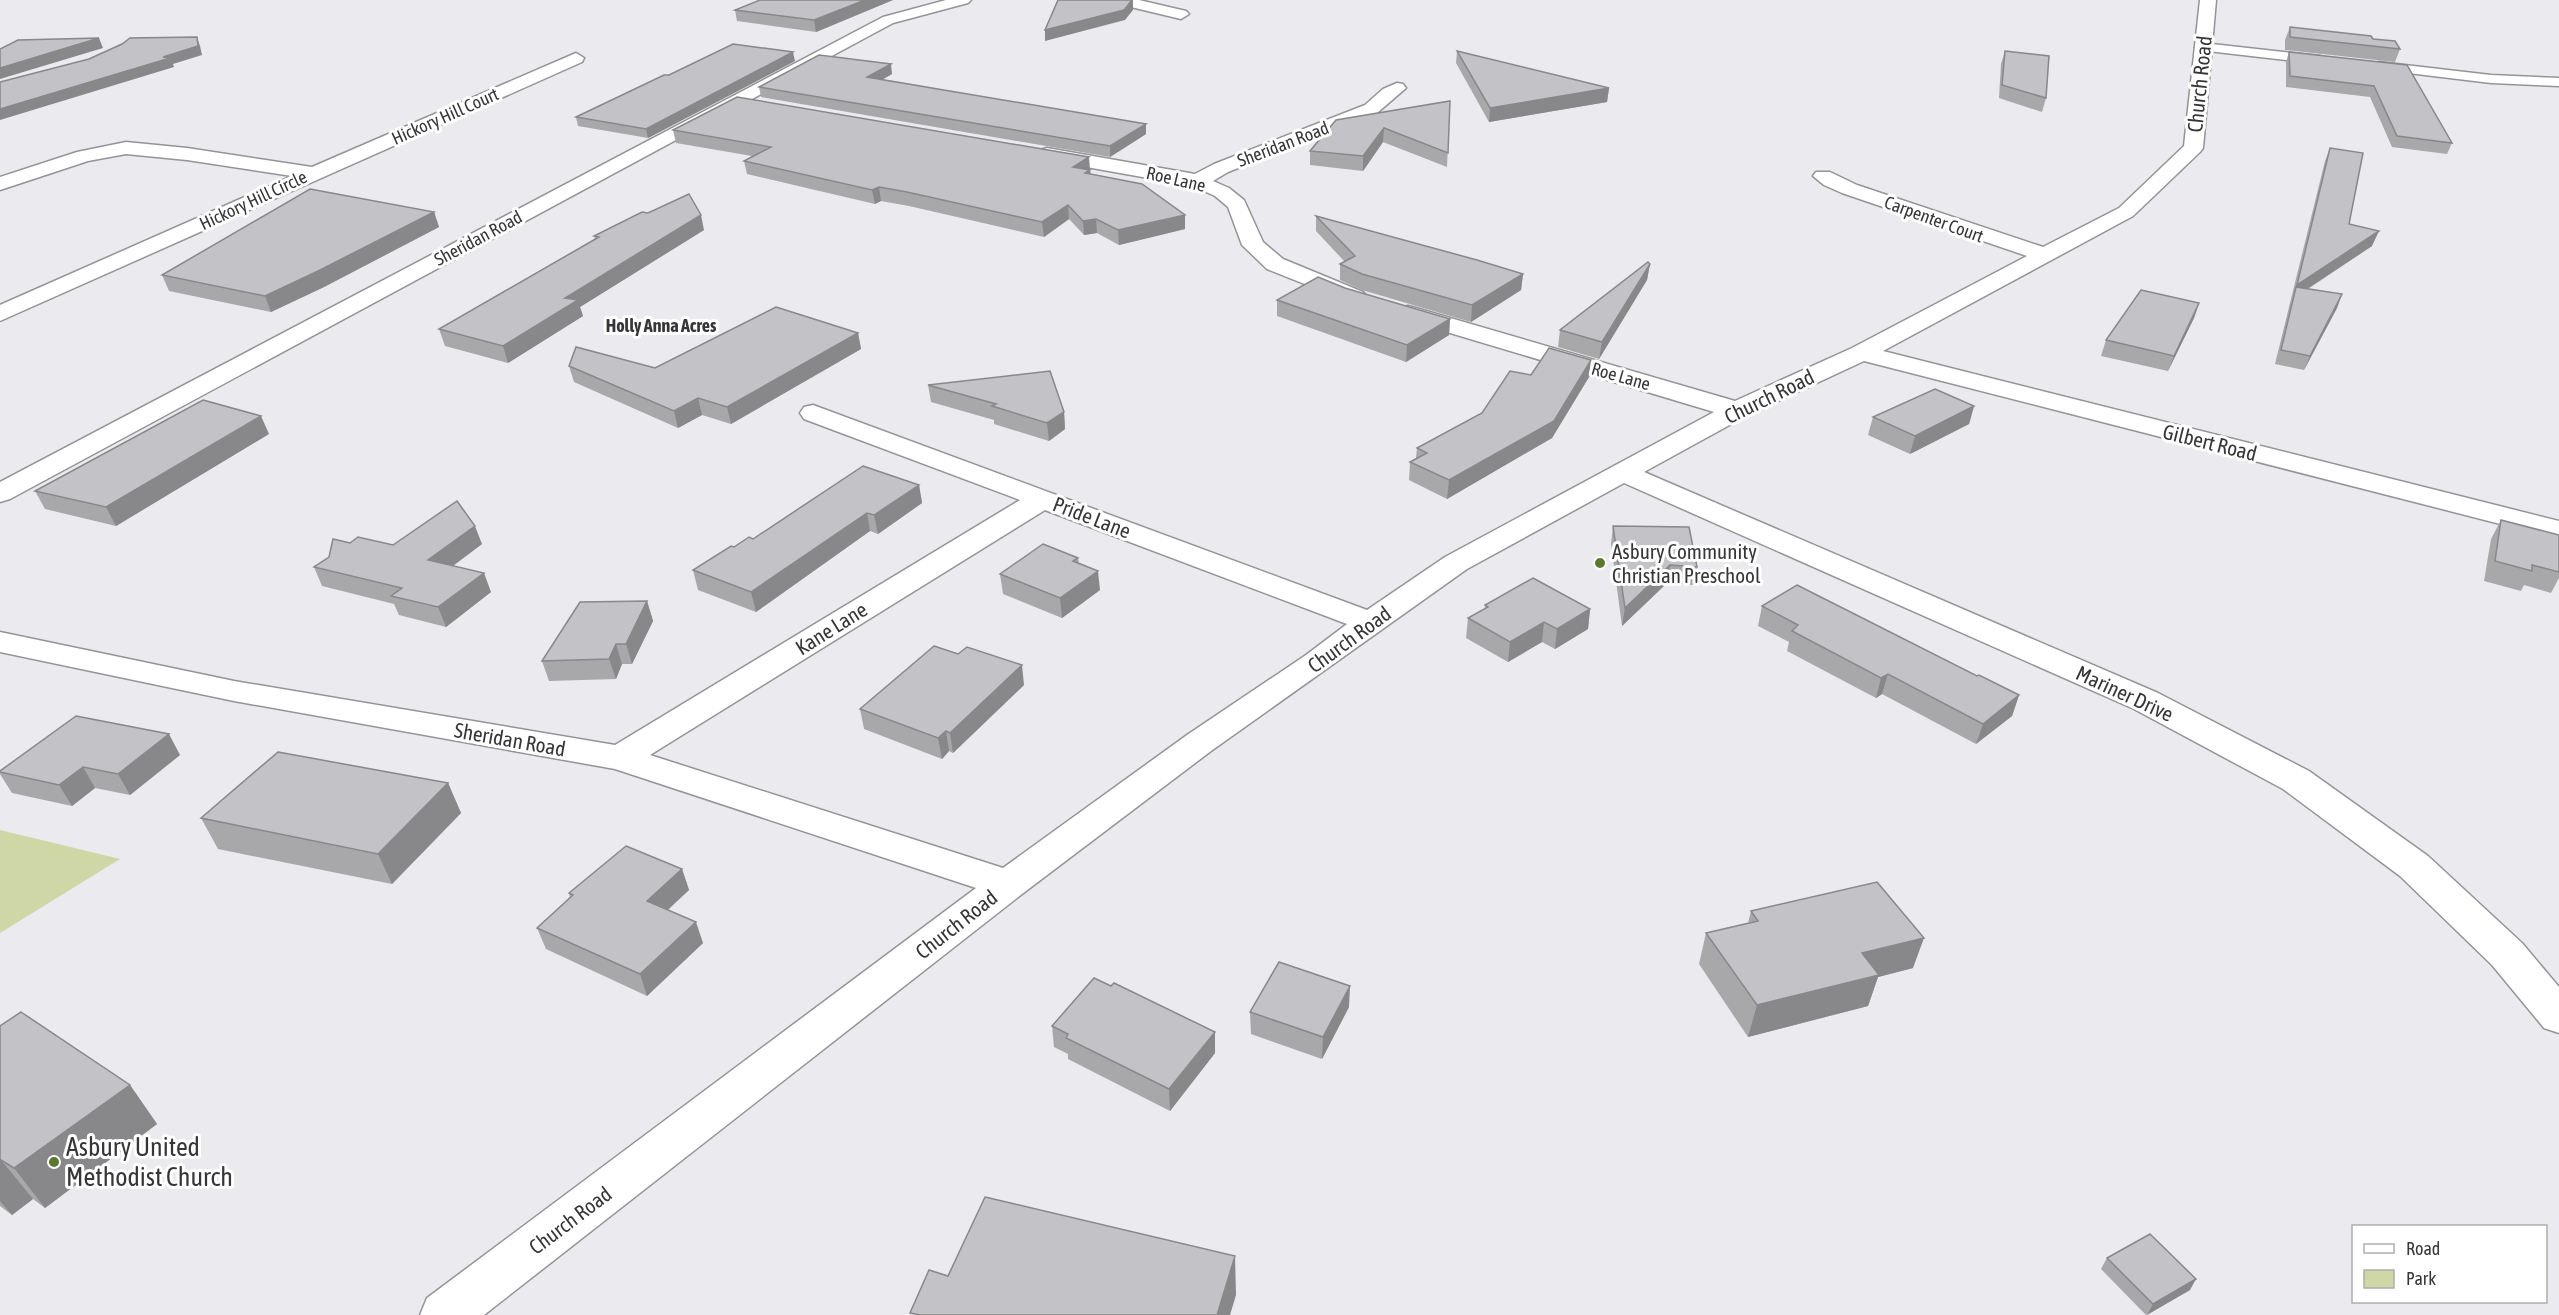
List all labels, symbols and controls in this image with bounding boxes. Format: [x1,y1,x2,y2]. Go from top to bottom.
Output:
street label: Church Road [2182,35,2216,133]
street label: Hickory Hill Court [388,83,502,149]
street label: Sheridan Road [1234,117,1332,171]
street label: Roe Lane [1144,162,1208,196]
street label: Hickory Hill Circle [196,166,310,234]
street label: Carpenter Court [1882,191,1986,247]
street label: Sheridan Road [431,206,525,270]
district label: Holly Anna Acres [606,315,717,336]
street label: Roe Lane [1589,358,1653,394]
street label: Church Road [1720,364,1818,428]
street label: Gilbert Road [2161,419,2259,465]
street label: Pride Lane [1050,491,1134,543]
place label: Asbury Community Christian Preschool [1612,539,1761,587]
marker: Asbury Community Christian Preschool [1593,556,1607,570]
street label: Kane Lane [791,597,871,659]
street label: Church Road [1303,601,1395,677]
street label: Mariner Drive [2073,660,2177,726]
street label: Sheridan Road [453,717,567,761]
street label: Church Road [910,885,1002,963]
place label: Asbury United Methodist Church [66,1132,233,1192]
marker: Asbury United Methodist Church [47,1155,61,1169]
street label: Church Road [524,1181,616,1259]
legend [2352,1225,2547,1303]
text: Road [2406,1238,2440,1259]
text: Park [2406,1268,2436,1289]

